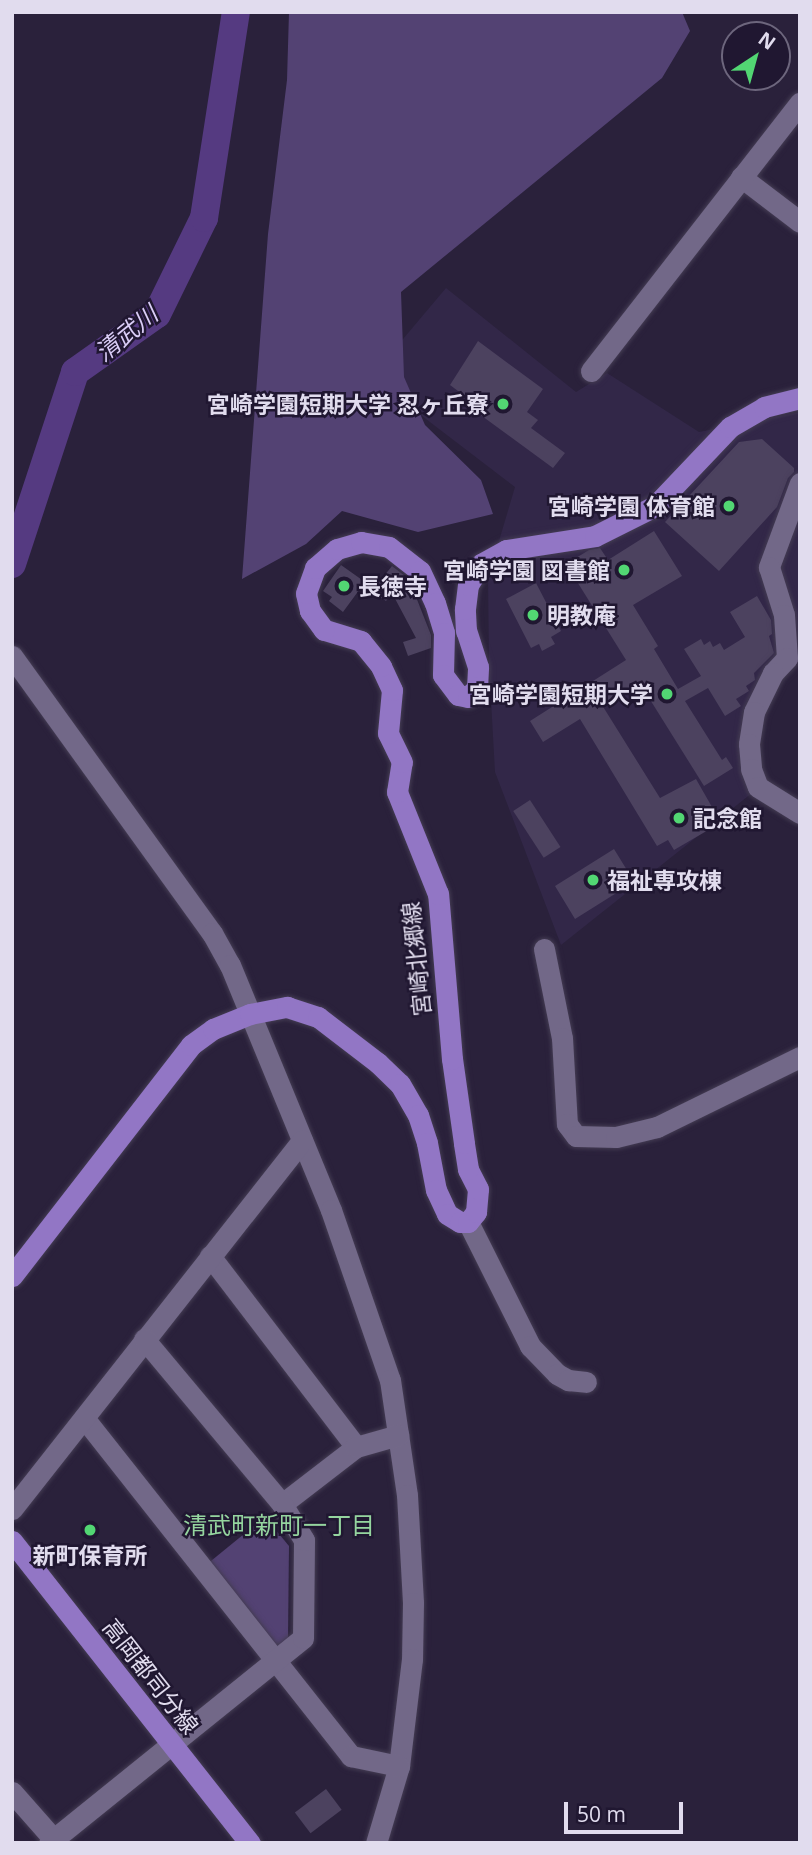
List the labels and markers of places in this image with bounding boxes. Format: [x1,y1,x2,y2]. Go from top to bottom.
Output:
place label: 宮崎学園短期大学 忍ヶ丘寮 [207,390,489,418]
marker: 宮崎学園短期大学 忍ヶ丘寮 [495,396,511,412]
place label: 宮崎学園 体育館 [548,492,715,520]
marker: 宮崎学園 体育館 [721,498,737,514]
place label: 宮崎学園 図書館 [443,556,610,584]
marker: 宮崎学園 図書館 [616,562,632,578]
place label: 長徳寺 [358,572,427,600]
marker: 長徳寺 [336,578,352,594]
place label: 明教庵 [547,601,616,629]
marker: 明教庵 [525,607,541,623]
place label: 宮崎学園短期大学 [469,680,653,708]
marker: 宮崎学園短期大学 [659,686,675,702]
place label: 記念館 [693,804,762,832]
marker: 記念館 [671,810,687,826]
place label: 福祉専攻棟 [607,866,722,894]
marker: 福祉専攻棟 [585,872,601,888]
marker: 新町保育所 [82,1522,98,1538]
place label: 新町保育所 [33,1541,147,1569]

